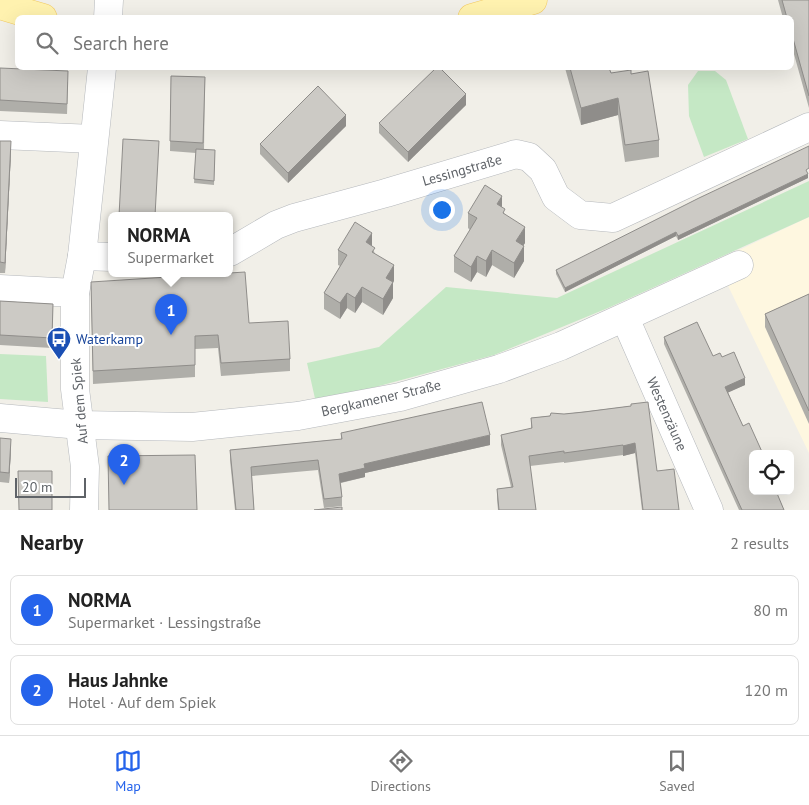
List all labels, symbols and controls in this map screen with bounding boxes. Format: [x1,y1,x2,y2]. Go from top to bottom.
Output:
search box [15,15,794,70]
icon: search [33,29,61,57]
text: Search here [73,31,169,55]
street label: Lessingstraße [420,150,504,190]
your location [429,197,455,223]
popup [108,212,233,277]
text: NORMA [127,223,190,247]
text: Supermarket [127,247,214,267]
pin: 1 [155,294,187,335]
bus stop icon: Waterkamp [46,326,72,360]
place label: Waterkamp [76,330,143,348]
street label: Auf dem Spiek [66,357,92,445]
street label: Westenzäune [643,374,691,454]
street label: Bergkamener Straße [319,375,443,421]
pin: 2 [108,444,140,485]
map controls [749,450,794,495]
button: locate [749,450,794,495]
scale bar [15,475,86,498]
text: 20 m [22,478,52,496]
text: Nearby [20,529,83,556]
text: 2 results [730,533,789,553]
text: NORMA [68,588,131,612]
text: 1 [32,600,42,620]
text: 80 m [753,600,788,620]
text: Supermarket · Lessingstraße [68,612,261,632]
text: Haus Jahnke [68,668,168,692]
text: 2 [32,680,42,700]
text: 120 m [745,680,788,700]
text: Hotel · Auf dem Spiek [68,692,216,712]
tab: Map [114,747,142,795]
tab: Directions [370,747,431,795]
tab: Saved [659,747,695,795]

